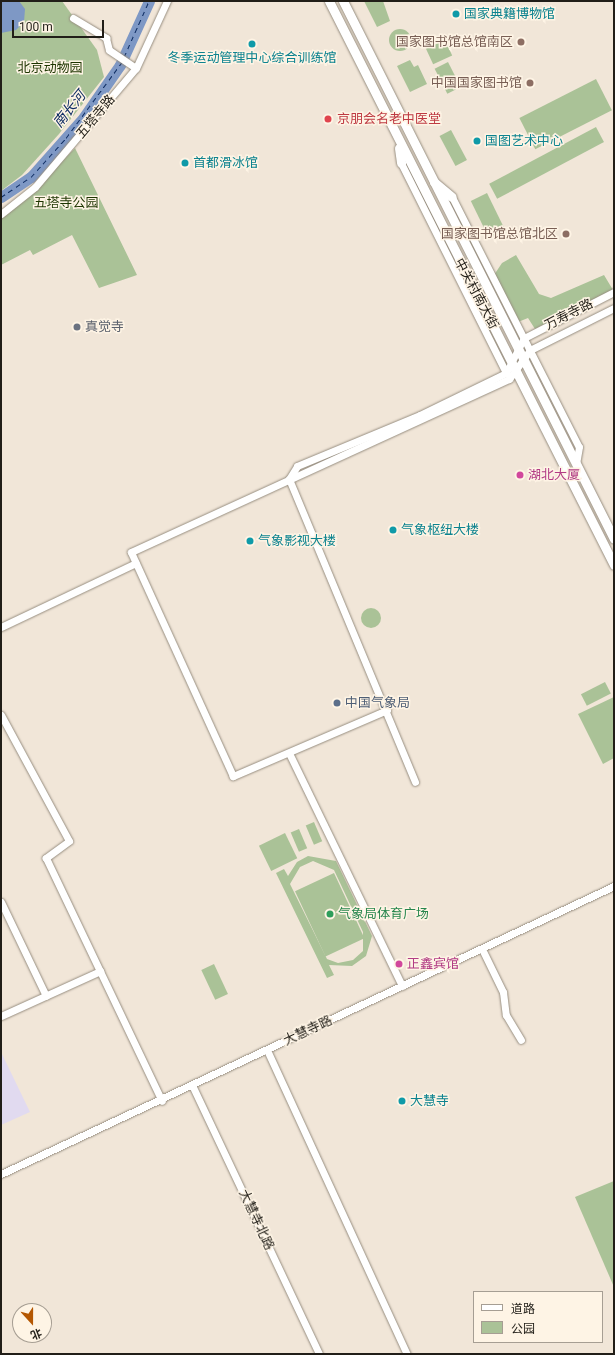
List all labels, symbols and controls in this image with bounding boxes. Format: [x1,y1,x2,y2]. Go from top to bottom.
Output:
place label: 国家典籍博物馆 [464,6,555,22]
marker: 国家典籍博物馆 [451,9,461,19]
scale bar [14,12,106,38]
text: 100 m [19,20,53,34]
place label: 国家图书馆总馆南区 [396,34,513,50]
marker: 国家图书馆总馆南区 [516,37,526,47]
marker: 冬季运动管理中心综合训练馆 [247,39,257,49]
place label: 冬季运动管理中心综合训练馆 [168,50,336,66]
park label: 北京动物园 [18,60,82,76]
place label: 中国国家图书馆 [431,75,522,91]
marker: 中国国家图书馆 [525,78,535,88]
water label: 南长河 [49,87,89,131]
street label: 五塔寺路 [73,92,119,142]
place label: 京朋会名老中医堂 [337,111,441,127]
marker: 京朋会名老中医堂 [322,113,334,125]
place label: 国图艺术中心 [485,133,563,149]
marker: 国图艺术中心 [472,136,482,146]
place label: 首都滑冰馆 [193,155,258,171]
marker: 首都滑冰馆 [180,158,190,168]
park label: 五塔寺公园 [34,195,98,211]
place label: 国家图书馆总馆北区 [441,226,558,242]
marker: 国家图书馆总馆北区 [561,229,571,239]
street label: 中关村南大街 [451,256,501,332]
street label: 万寿寺路 [542,296,596,334]
place label: 真觉寺 [85,319,124,335]
marker: 真觉寺 [72,322,82,332]
place label: 湖北大厦 [528,467,580,483]
marker: 湖北大厦 [515,470,525,480]
place label: 气象枢纽大楼 [401,522,479,538]
marker: 气象枢纽大楼 [388,525,398,535]
place label: 气象影视大楼 [258,533,336,549]
marker: 气象影视大楼 [245,536,255,546]
place label: 中国气象局 [345,695,410,711]
marker: 中国气象局 [332,698,342,708]
place label: 气象局体育广场 [338,906,429,922]
marker: 气象局体育广场 [325,909,335,919]
place label: 正鑫宾馆 [407,956,459,972]
marker: 正鑫宾馆 [394,959,404,969]
street label: 大慧寺路 [281,1013,335,1049]
place label: 大慧寺 [410,1093,449,1109]
marker: 大慧寺 [397,1096,407,1106]
street label: 大慧寺北路 [235,1187,277,1253]
legend [473,1291,603,1343]
text: 道路 [511,1302,535,1316]
north arrow [12,1303,52,1343]
text: 公园 [511,1322,535,1336]
text: 北 [29,1326,44,1342]

